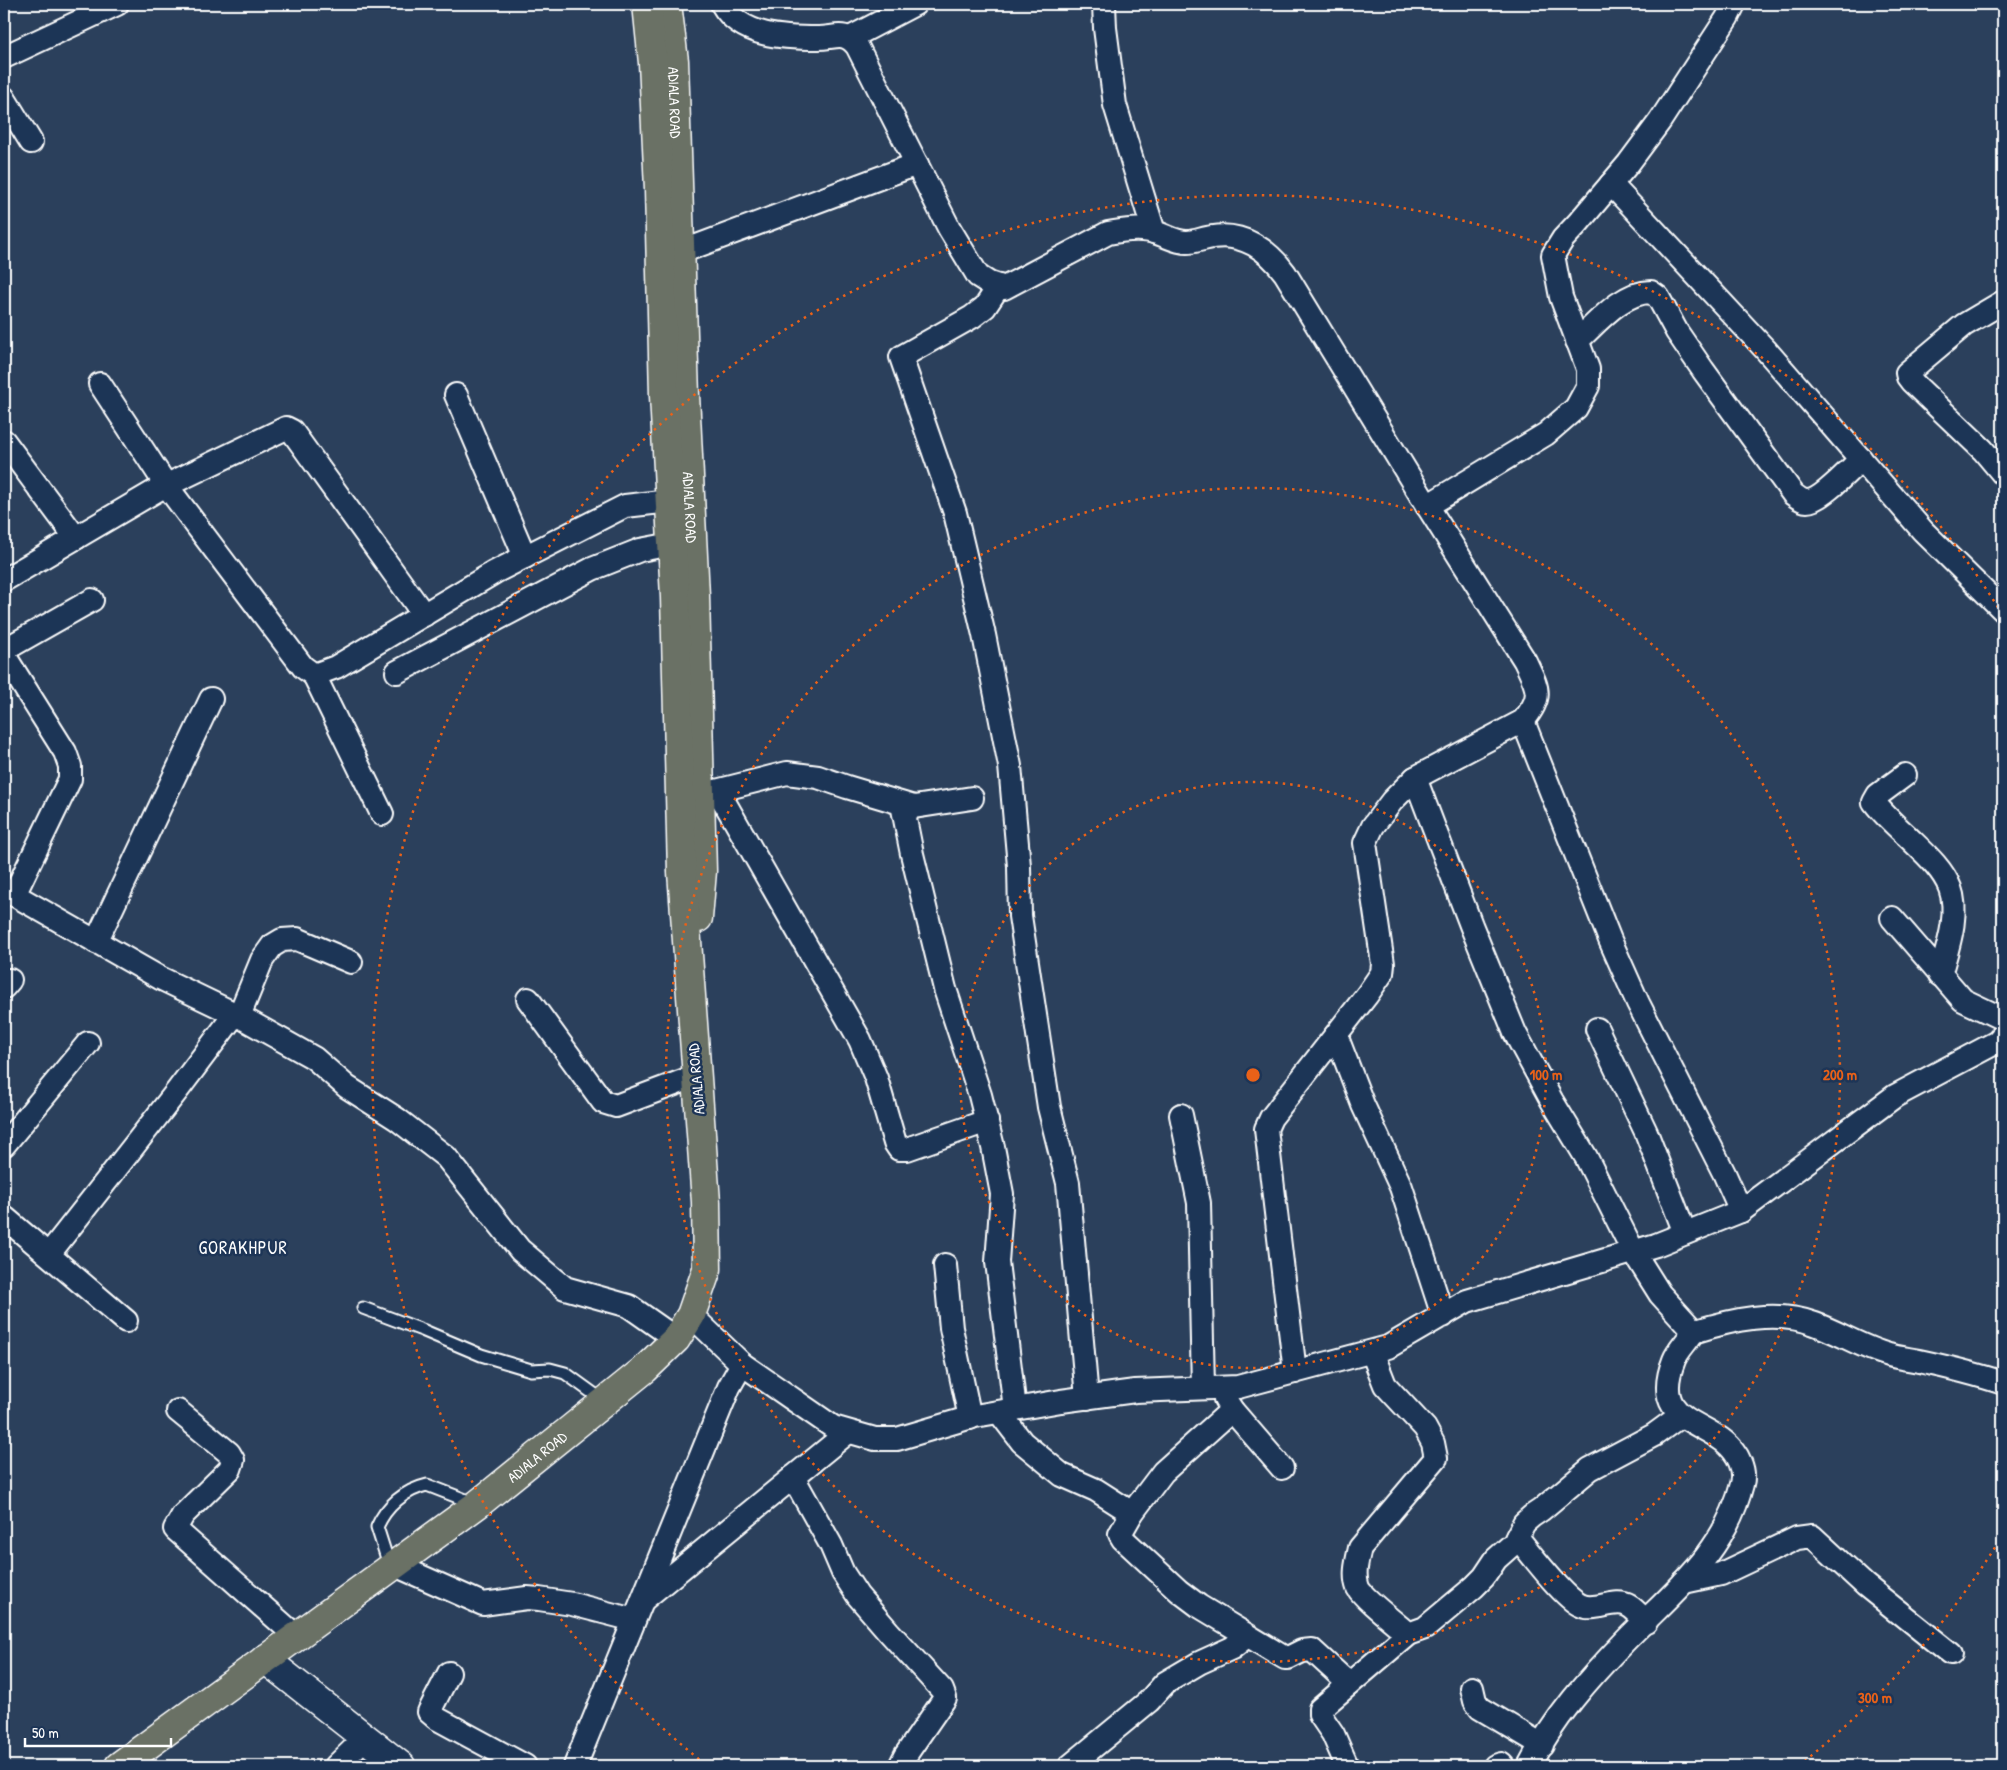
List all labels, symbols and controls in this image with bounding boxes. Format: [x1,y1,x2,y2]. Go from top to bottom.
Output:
street label: ADIALA ROAD [664,67,687,139]
street label: ADIALA ROAD [678,471,703,544]
street label: ADIALA ROAD [682,1042,710,1115]
text: 100 m [1530,1064,1562,1085]
text: 200 m [1823,1064,1857,1085]
centre of rings [1244,1066,1262,1084]
district label: GORAKHPUR [198,1235,288,1260]
street label: ADIALA ROAD [502,1425,572,1487]
text: 300 m [1858,1687,1892,1708]
scale bar [25,1715,171,1747]
text: 50 m [32,1722,59,1743]

